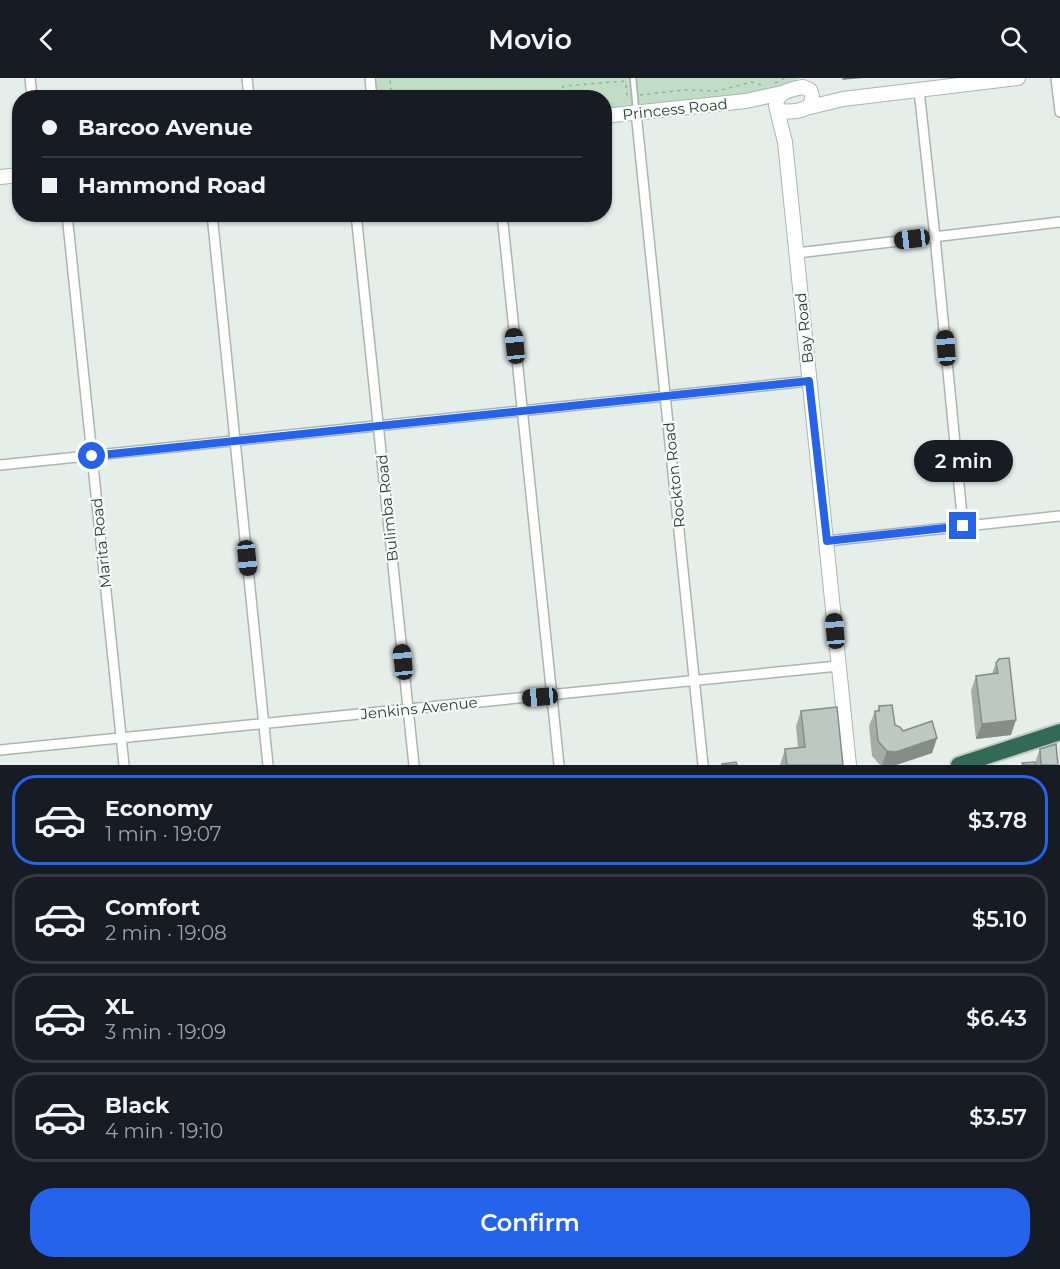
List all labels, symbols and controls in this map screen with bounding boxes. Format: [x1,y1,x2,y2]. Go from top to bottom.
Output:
icon: back [30,23,63,56]
text: Movio [488,23,572,56]
icon: search [997,23,1030,56]
street label: Princess Road [621,94,729,124]
text: Barcoo Avenue [78,114,253,141]
text: Hammond Road [78,172,266,199]
car [893,228,931,250]
street label: Bay Road [791,292,817,364]
car [504,327,526,365]
car [935,329,957,367]
street label: Rockton Road [659,421,689,529]
callout: 2 min [914,439,1012,481]
route start [78,442,105,469]
text: 2 min [935,449,992,473]
street label: Bulimba Road [372,454,402,562]
street label: Marita Road [87,497,115,589]
route end [949,512,976,539]
car [236,539,258,577]
car [824,612,846,650]
car [392,643,414,681]
car [521,686,559,708]
street label: Jenkins Avenue [358,692,479,724]
icon: car [33,793,87,847]
text: Economy [105,795,213,822]
text: $3.78 [968,807,1027,834]
text: 1 min · 19:07 [105,822,222,846]
icon: car [33,892,87,946]
text: Comfort [105,894,200,921]
text: $5.10 [972,906,1027,933]
text: 2 min · 19:08 [105,921,227,945]
icon: car [33,991,87,1045]
text: XL [105,993,134,1020]
text: $6.43 [966,1005,1027,1032]
text: 3 min · 19:09 [105,1020,226,1044]
icon: car [33,1090,87,1144]
text: Black [105,1092,169,1119]
text: $3.57 [969,1104,1027,1131]
text: 4 min · 19:10 [105,1119,223,1143]
button: Confirm [30,1188,1030,1257]

